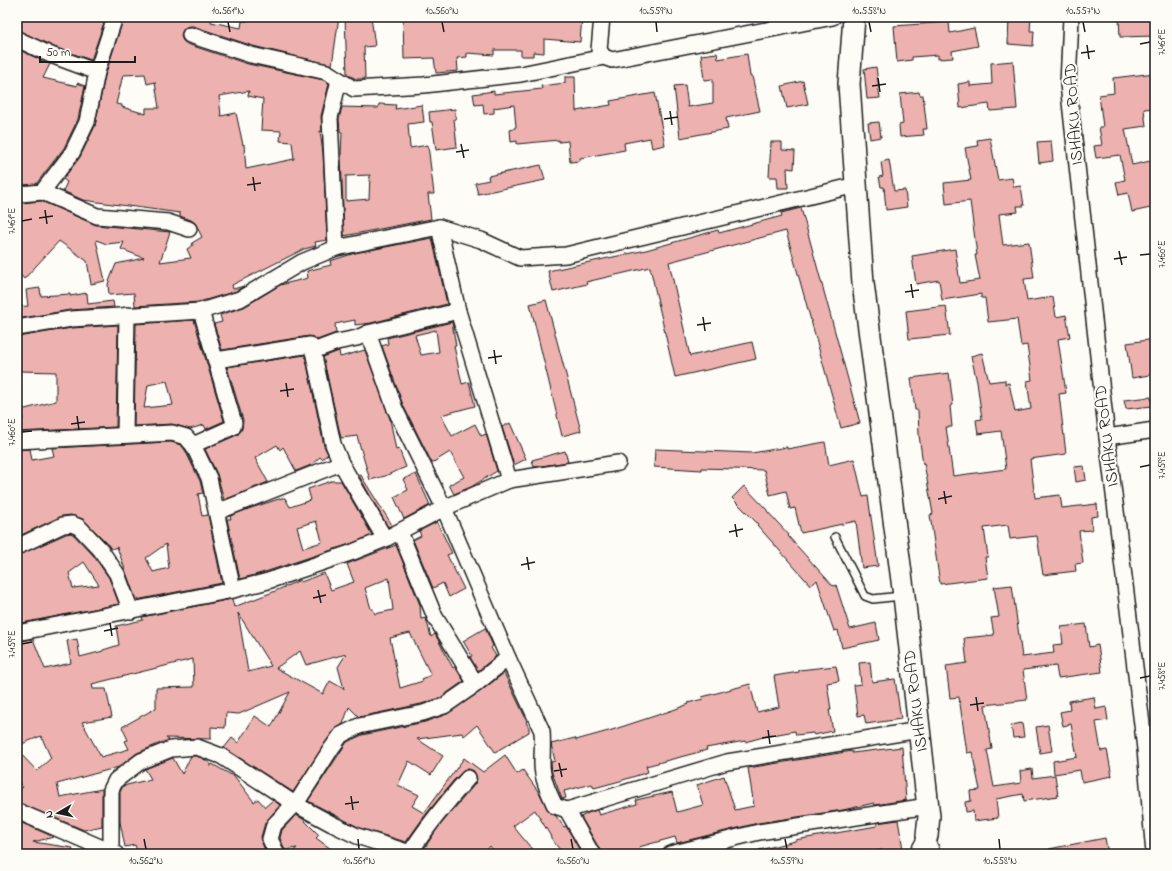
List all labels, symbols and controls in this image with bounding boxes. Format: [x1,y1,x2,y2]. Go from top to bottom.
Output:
text: 10.561°N [212,4,244,19]
text: 10.560°N [425,4,459,19]
text: 10.559°N [639,4,673,19]
text: 10.558°N [852,4,886,19]
text: 10.557°N [1066,4,1101,19]
text: 7.461°E [1155,29,1170,55]
scale bar [40,38,135,64]
text: 50 m [46,44,70,62]
street label: ISHAKU ROAD [1058,62,1090,166]
text: 7.461°E [5,208,20,234]
text: 7.460°E [1155,240,1170,268]
street label: ISHAKU ROAD [1088,384,1126,488]
text: 7.460°E [5,418,20,446]
text: 7.459°E [1155,451,1170,479]
text: 7.459°E [5,630,20,658]
street label: ISHAKU ROAD [897,649,935,753]
text: 7.458°E [1155,662,1170,690]
north arrow [38,793,78,833]
text: N [41,809,58,819]
text: 10.562°N [129,854,163,869]
text: 10.561°N [343,854,375,869]
text: 10.560°N [556,854,590,869]
text: 10.559°N [770,854,804,869]
text: 10.558°N [983,854,1017,869]

